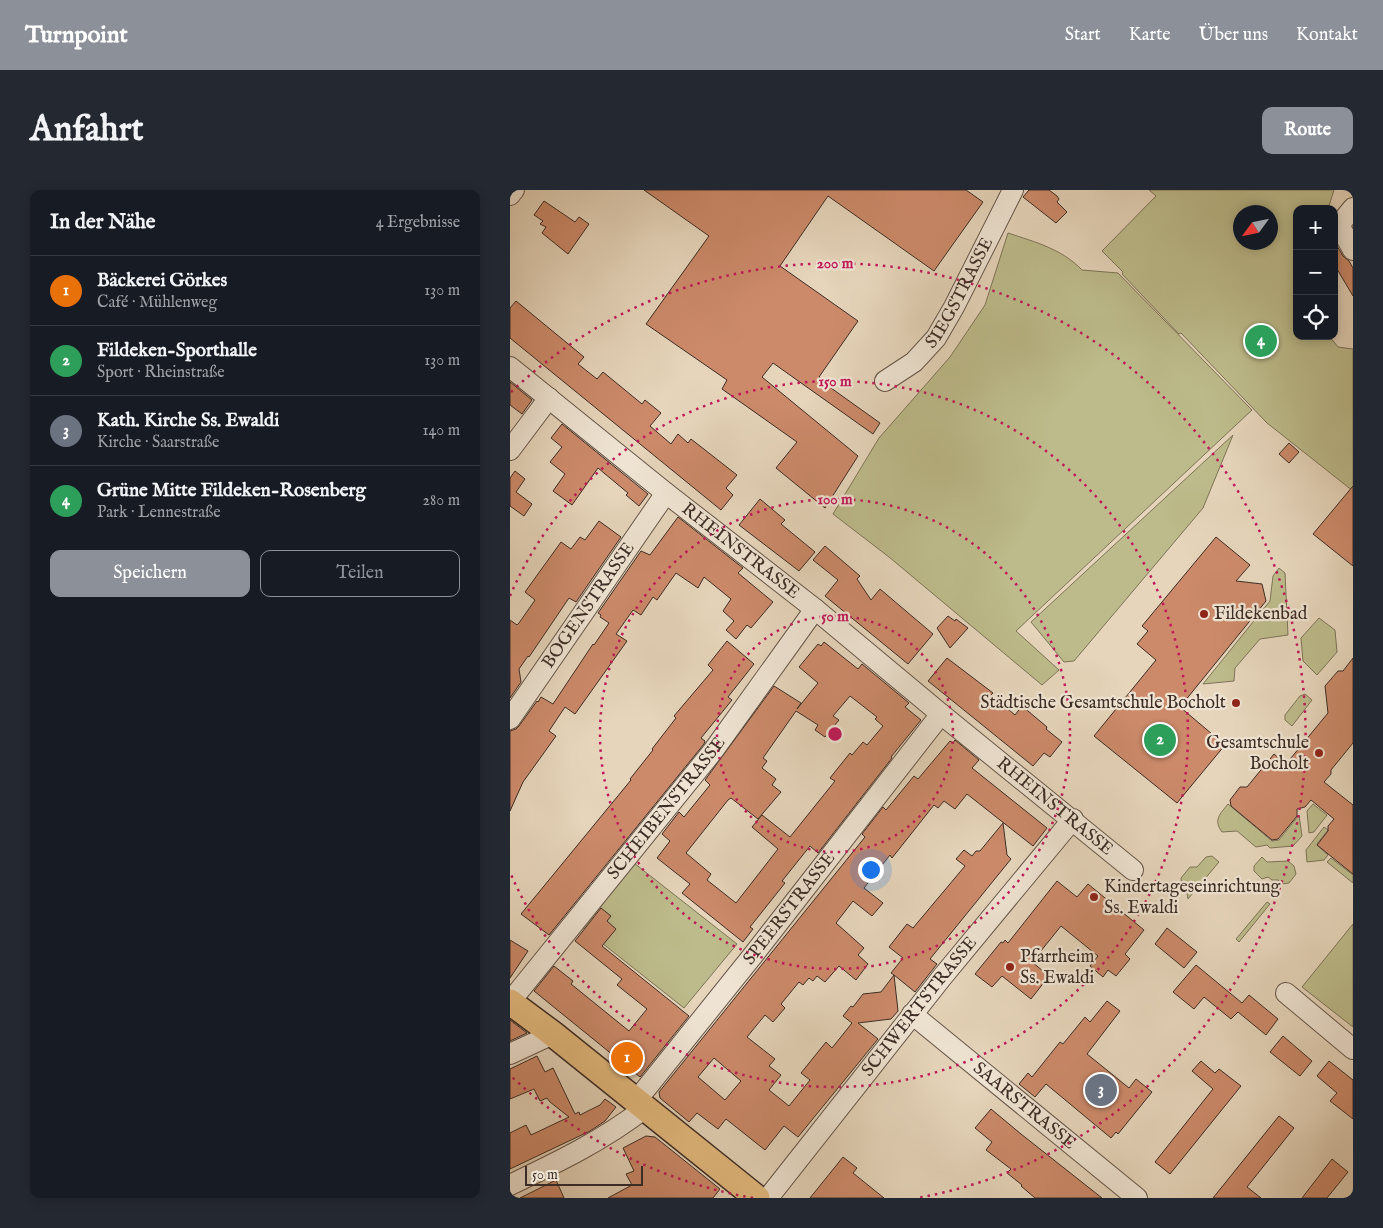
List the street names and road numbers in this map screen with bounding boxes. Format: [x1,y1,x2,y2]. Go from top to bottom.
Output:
street label: SIEGSTRASSE [920,234,999,354]
street label: RHEINSTRASSE [677,498,804,604]
street label: BOGENSTRASSE [537,538,640,673]
street label: SCHEIBENSTRASSE [602,732,731,884]
street label: RHEINSTRASSE [992,752,1118,861]
street label: SPEERSTRASSE [738,847,841,970]
street label: SCHWERTSTRASSE [857,932,982,1081]
street label: SAARSTRASSE [968,1057,1080,1155]

